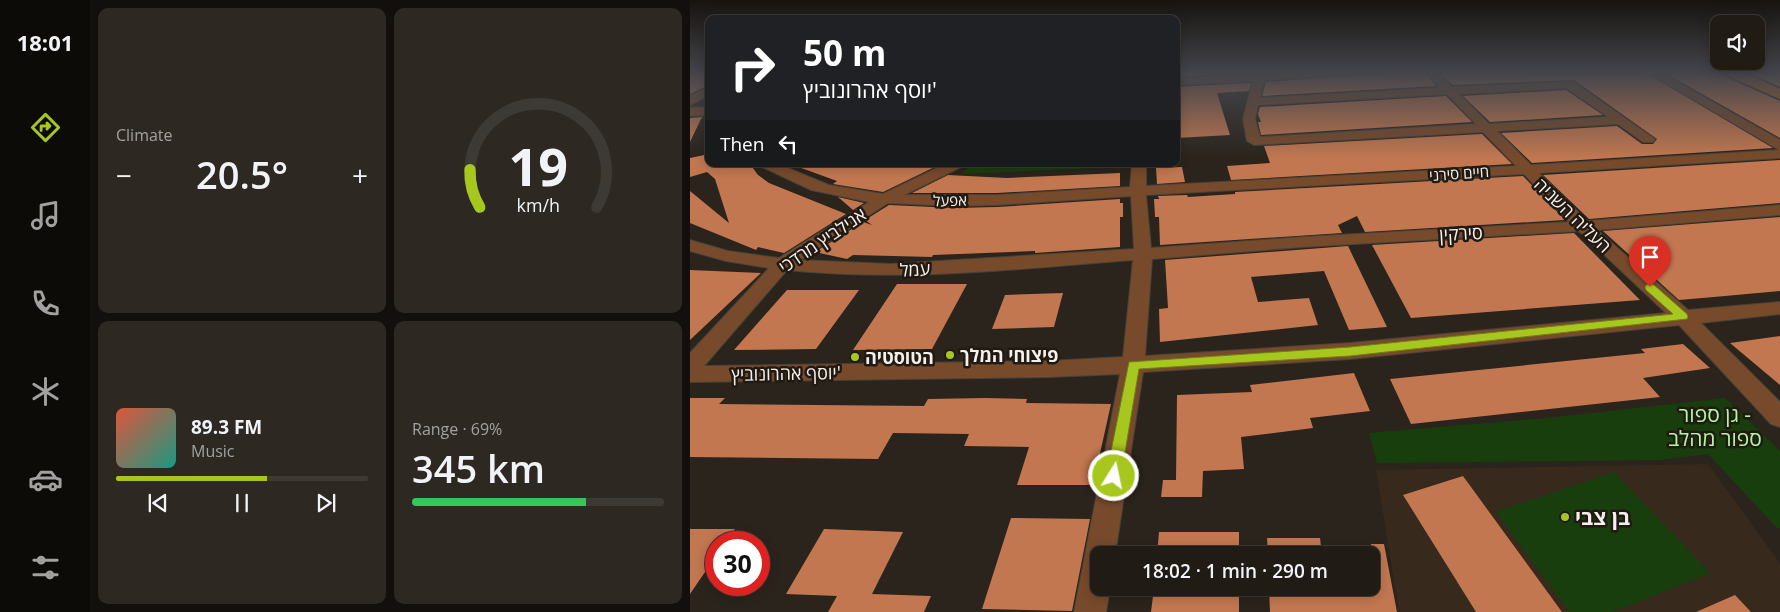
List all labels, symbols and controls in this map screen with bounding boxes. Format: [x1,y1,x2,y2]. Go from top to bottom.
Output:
map controls [1710,15,1765,70]
button: sound [1710,15,1765,70]
text: 18:01 [17,27,73,57]
text: 50 m [803,29,886,76]
icon: right [720,35,785,100]
text: יוסף אהרונוביץ' [803,74,937,104]
icon: directions [28,110,63,145]
text: Climate [116,124,173,146]
text: 19 [508,130,568,201]
icon: left [774,130,802,158]
text: Then [720,131,764,157]
text: 20.5° [196,148,288,200]
text: − [116,156,132,194]
text: + [352,156,368,194]
street label: חיים סירני [1428,161,1490,185]
street label: העליה השניה [1529,172,1617,258]
street label: אפעל [933,190,967,210]
text: km/h [516,193,560,217]
icon: music [28,198,63,233]
street label: אנילביץ מרדכי [774,202,870,278]
street label: סירקין [1439,220,1483,246]
pin [1629,236,1671,287]
icon: arrive [1636,243,1664,271]
street label: עמל [899,256,931,282]
icon: phone [28,286,63,321]
place label: פיצוחי המלך [960,343,1058,367]
place label: הטוסטיה [865,345,934,369]
marker: פיצוחי המלך [944,349,956,361]
marker: הטוסטיה [849,351,861,363]
street label: יוסף אהרונוביץ' [731,360,841,386]
icon: climate [28,374,63,409]
park label: גן ספור - ספור מהלב [1668,400,1762,452]
text: 89.3 FM [191,414,262,440]
text: Range · 69% [412,418,502,440]
text: Music [191,440,235,462]
text: 345 km [412,442,545,494]
position arrow [1087,449,1139,501]
icon: car [28,462,63,497]
icon: previous [144,489,172,517]
icon: pause [228,489,256,517]
icon: next [312,489,340,517]
place label: בן צבי [1575,503,1630,531]
marker: בן צבי [1559,511,1571,523]
speed limit sign: 30 [705,531,770,596]
icon: filters [28,550,63,585]
text: 18:02 · 1 min · 290 m [1142,558,1328,584]

